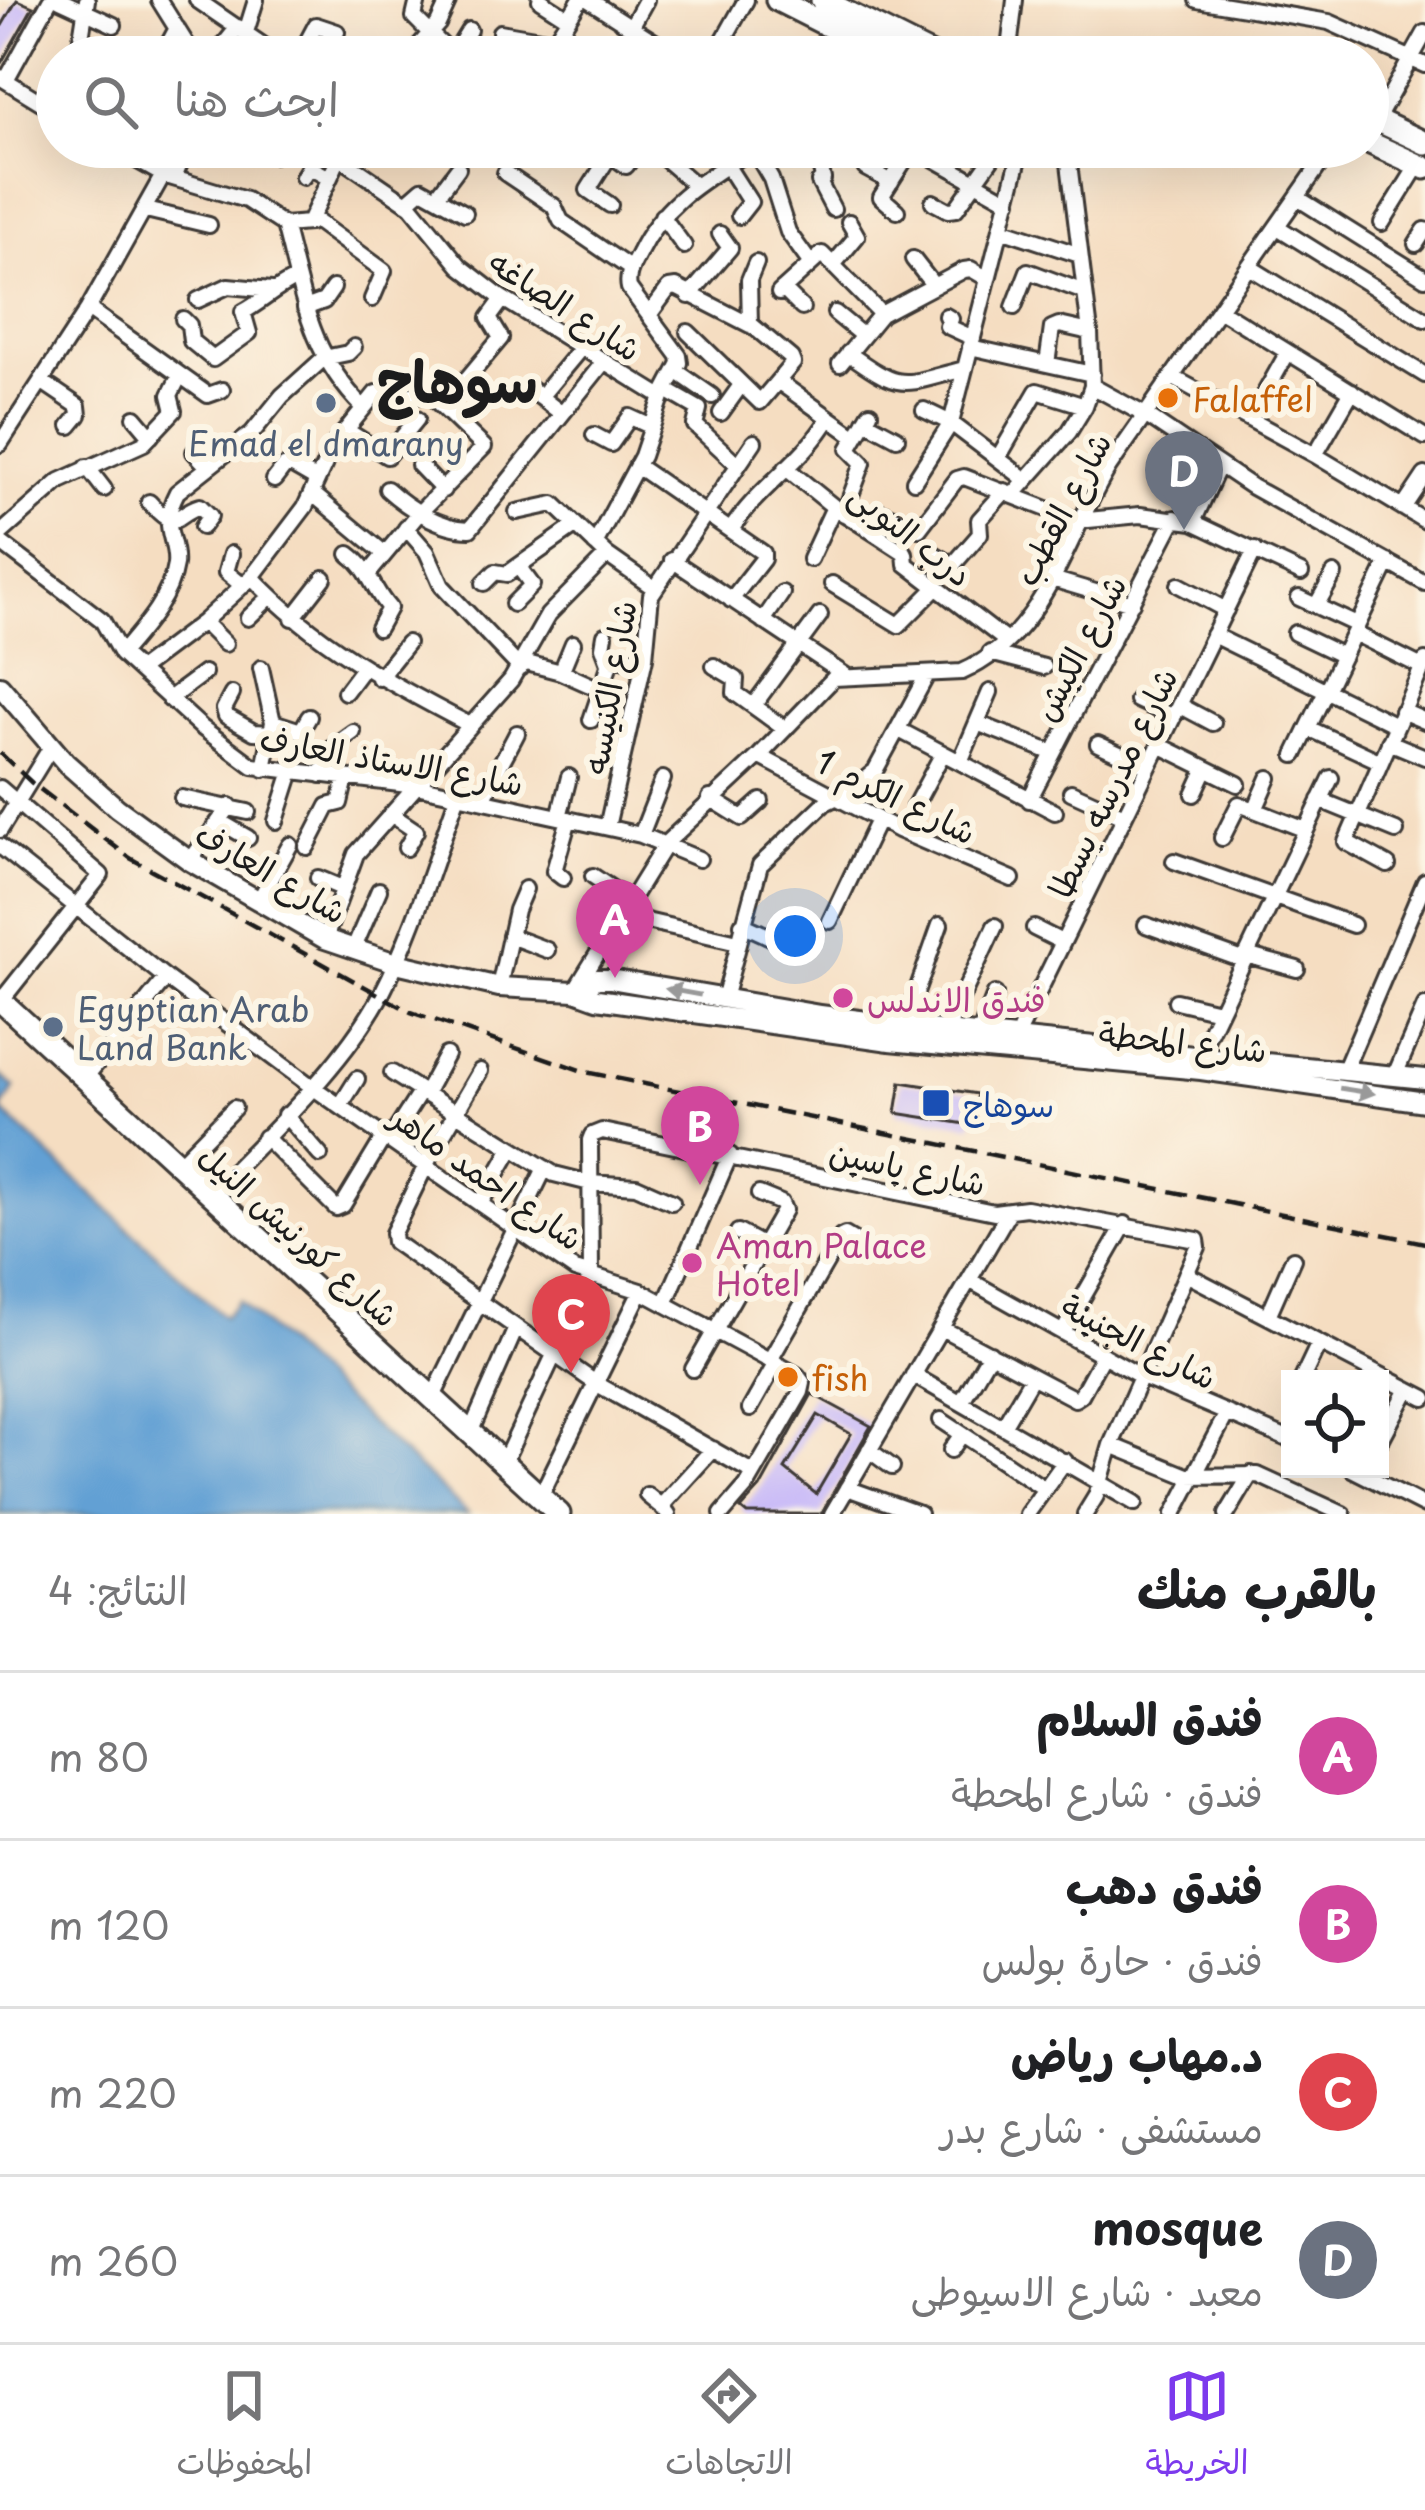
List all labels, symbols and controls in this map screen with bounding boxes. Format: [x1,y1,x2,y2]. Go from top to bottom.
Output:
search box [36,36,1389,168]
text: ابحث هنا [174,63,339,131]
icon: search [78,69,144,135]
street label: شارع الصاغه [479,236,652,373]
district label: سوهاج [376,336,538,422]
place label: Falaffel [1192,373,1313,423]
marker: Falaffel [1155,385,1181,411]
marker: Emad el dmarany [313,390,339,416]
place label: Emad el dmarany [188,417,464,467]
street label: شارع القطب [1000,422,1123,594]
pin: D [1145,431,1223,530]
street label: درب النوبى [840,469,984,597]
street label: شارع الكبش [1019,565,1138,730]
street label: شارع الكنيسه [568,596,649,778]
street label: شارع مدرسه بسطا [1033,658,1189,906]
street label: شارع الاستاذ العارف [256,711,528,808]
street label: شارع الكرم 1 [807,735,986,858]
street label: شارع العارف [186,807,357,935]
pin: A [576,879,654,978]
your location [765,906,825,966]
place label: فندق الاندلس [867,973,1046,1023]
one-way arrow [664,982,702,1001]
place label: Egyptian Arab Land Bank [77,983,310,1071]
marker: فندق الاندلس [830,985,856,1011]
street label: شارع المحطة [1096,1006,1269,1075]
marker: Egyptian Arab Land Bank [40,1014,66,1040]
place label: سوهاج [963,1078,1054,1128]
one-way arrow [1338,1082,1376,1101]
pin: B [661,1086,739,1185]
marker: سوهاج [920,1087,952,1119]
street label: شارع احمد ماهر [378,1089,595,1262]
street label: شارع ياسين [825,1125,991,1208]
street label: شارع كورنيش النيل [188,1130,411,1338]
place label: Aman Palace Hotel [716,1219,927,1307]
marker: Aman Palace Hotel [679,1250,705,1276]
pin: C [532,1274,610,1373]
street label: شارع الجنينة [1053,1279,1226,1401]
place label: fish [812,1352,869,1402]
marker: fish [775,1364,801,1390]
map controls [1281,1370,1389,1478]
button: locate [1281,1370,1389,1478]
text: بالقرب منك [1137,1548,1377,1625]
text: النتائج: 4 [48,1559,188,1618]
text: فندق السلام [1036,1683,1263,1751]
text: 80 m [48,1726,149,1785]
text: A [1323,1726,1353,1785]
text: فندق · شارع المحطة [951,1761,1263,1820]
text: فندق دهب [1066,1851,1263,1919]
text: 120 m [48,1894,169,1953]
text: B [1325,1894,1351,1953]
text: فندق · حارة بولس [982,1929,1263,1988]
text: د.مهاب رياض [1011,2019,1263,2087]
text: 220 m [48,2062,177,2121]
text: C [1323,2062,1353,2121]
text: مستشفى · شارع بدر [941,2097,1263,2156]
text: mosque [1092,2192,1263,2260]
text: 260 m [48,2230,178,2289]
text: D [1323,2230,1354,2289]
text: معبد · شارع الاسيوطى [910,2260,1263,2319]
tab: المحفوظات [176,2363,312,2492]
tab: الاتجاهات [665,2363,793,2492]
tab: الخريطة [1146,2363,1249,2492]

